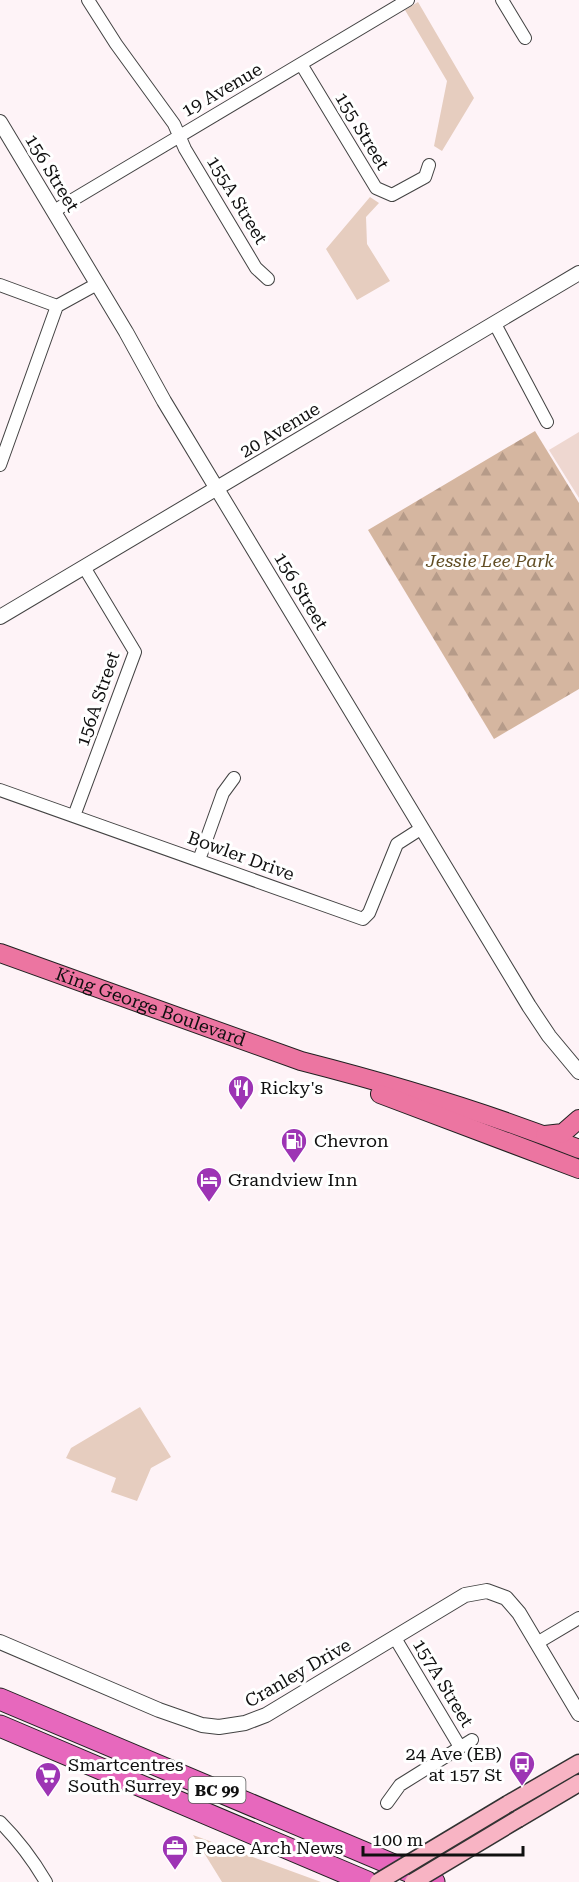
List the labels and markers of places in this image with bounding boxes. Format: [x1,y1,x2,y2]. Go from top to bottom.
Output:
restaurant icon: Ricky's [226,1073,256,1111]
place label: Ricky's [260,1077,323,1098]
fuel station icon: Chevron [279,1126,309,1164]
place label: Chevron [314,1130,389,1151]
hotel icon: Grandview Inn [194,1165,224,1203]
place label: Grandview Inn [228,1169,358,1190]
place label: 24 Ave (EB) at 157 St [406,1743,502,1785]
bus stop icon: 24 Ave (EB) at 157 St [507,1749,537,1787]
place label: Smartcentres South Surrey [68,1754,184,1796]
supermarket icon: Smartcentres South Surrey [33,1760,63,1798]
office icon: Peace Arch News [160,1833,190,1871]
place label: Peace Arch News [195,1837,343,1858]

